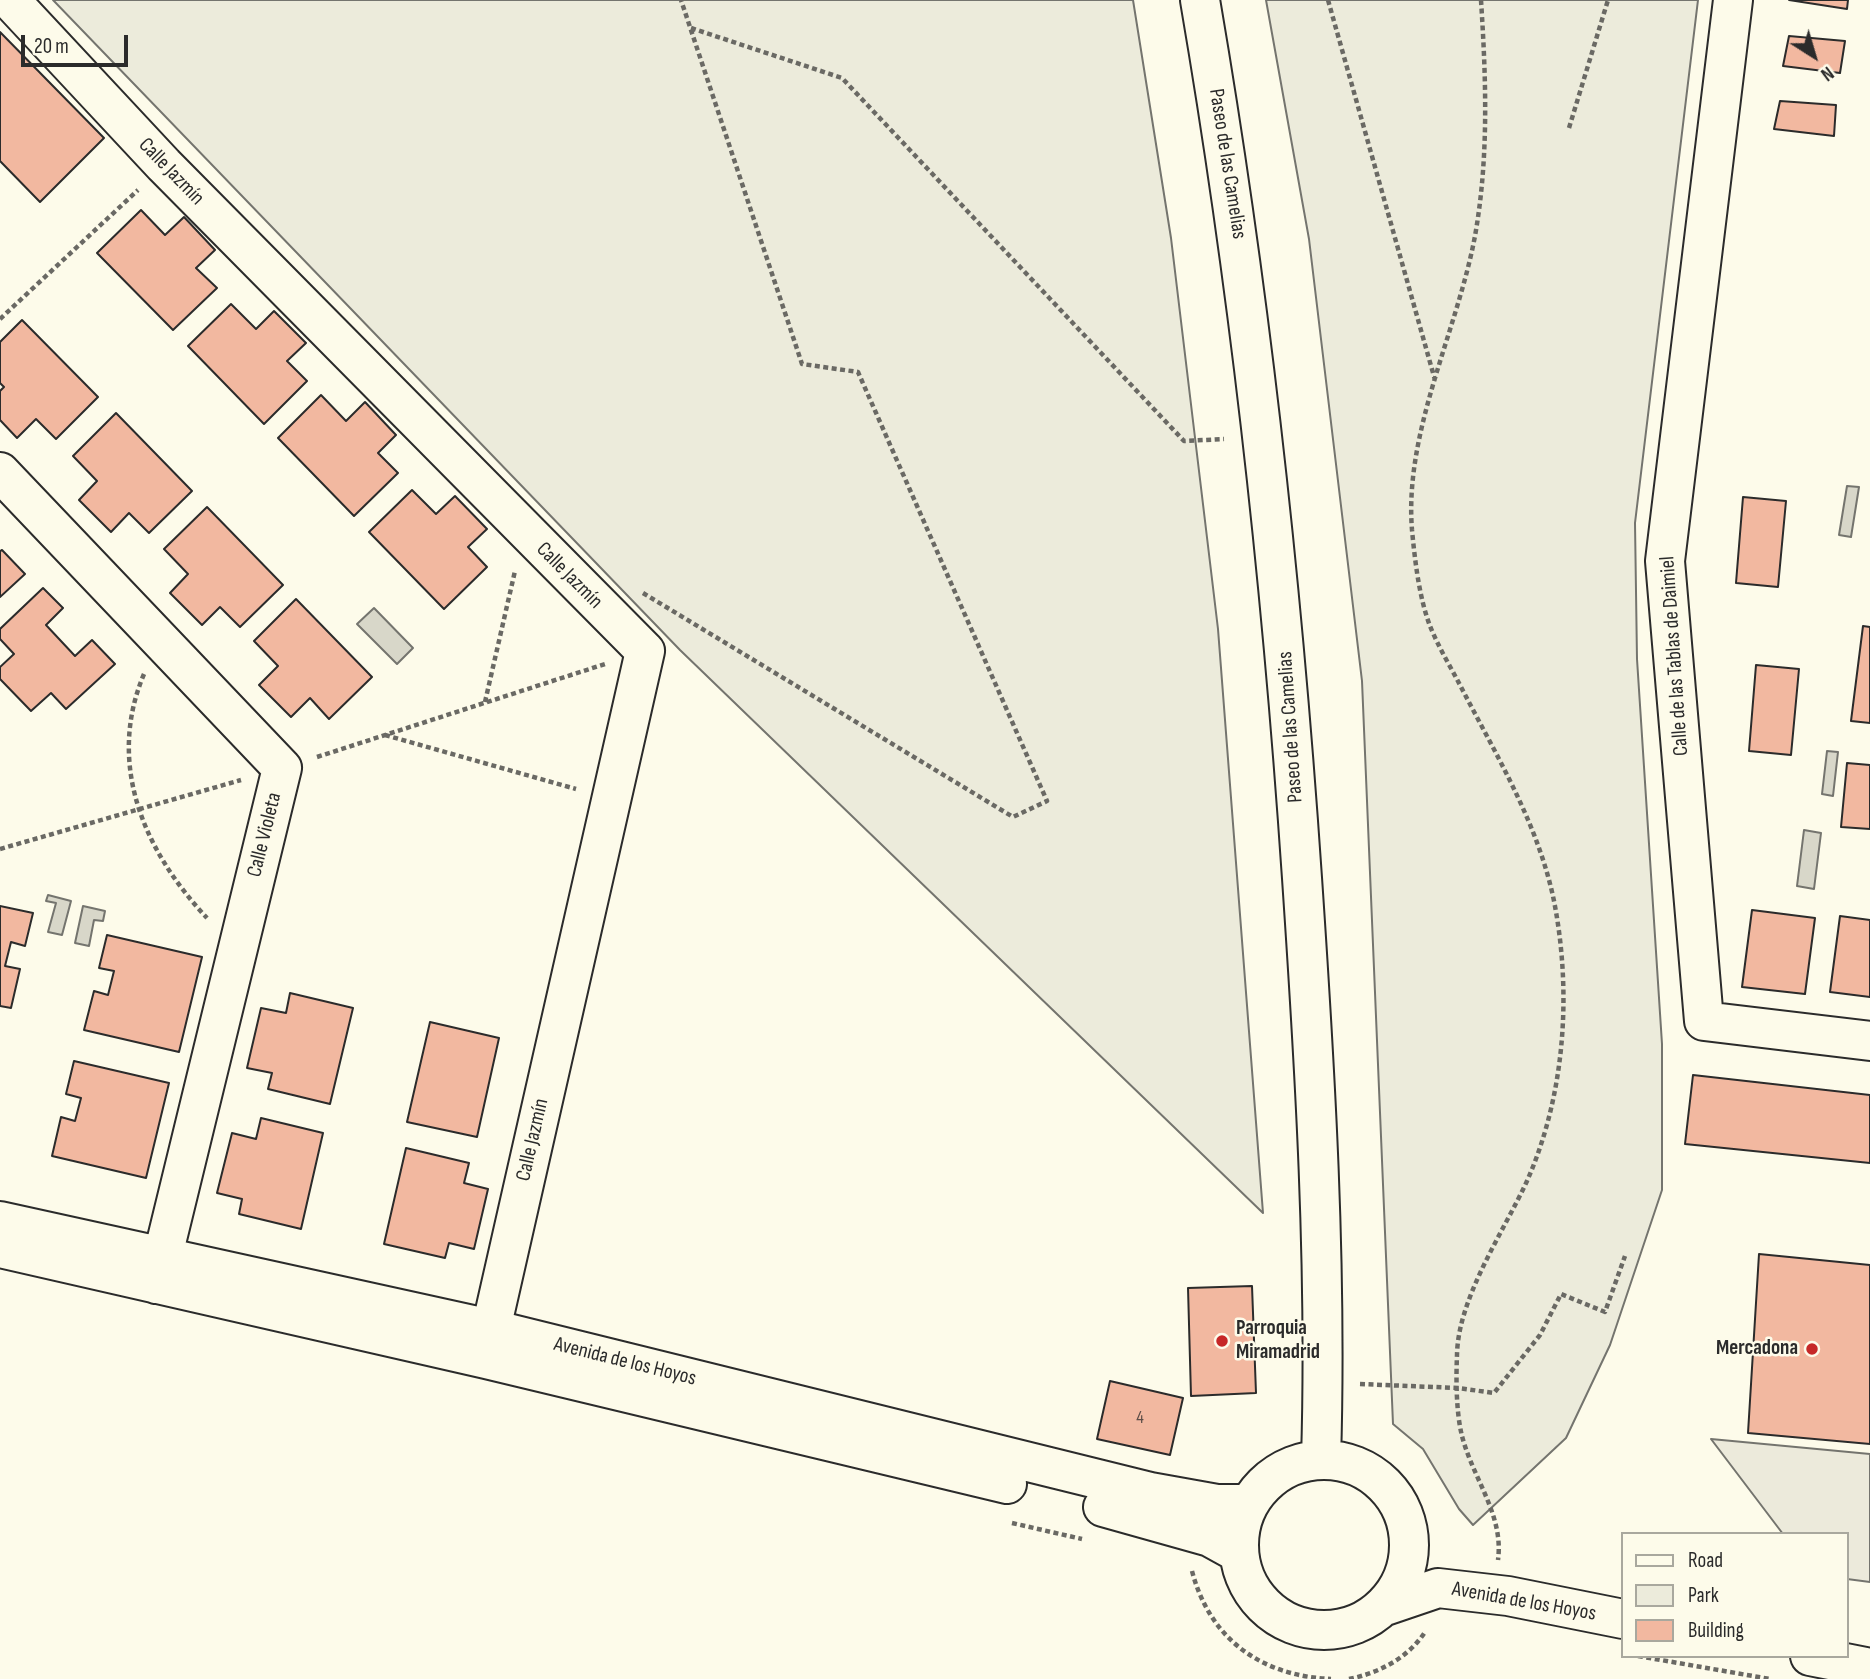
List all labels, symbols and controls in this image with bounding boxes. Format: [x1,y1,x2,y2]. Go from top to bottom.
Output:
scale bar [24,21,131,65]
north arrow [1779,21,1849,91]
text: 20 m [34,34,69,59]
text: N [1816,61,1838,85]
street label: Paseo de las Camelias [1203,87,1251,241]
street label: Calle Jazmín [133,133,209,211]
street label: Calle Jazmín [530,537,608,615]
street label: Calle de las Tablas de Daimiel [1655,555,1695,757]
street label: Paseo de las Camelias [1273,650,1309,804]
street label: Calle Violeta [242,790,288,880]
street label: Calle Jazmín [511,1096,555,1184]
place label: Parroquia Miramadrid [1236,1316,1320,1366]
street label: Avenida de los Hoyos [551,1332,699,1392]
marker: Parroquia Miramadrid [1214,1333,1230,1349]
place label: Mercadona [1716,1336,1798,1362]
marker: Mercadona [1804,1341,1820,1357]
house number: 4 [1136,1407,1144,1429]
legend [1622,1532,1849,1658]
text: Road [1688,1548,1723,1573]
street label: Avenida de los Hoyos [1450,1577,1598,1627]
text: Park [1688,1583,1719,1608]
text: Building [1688,1618,1744,1643]

